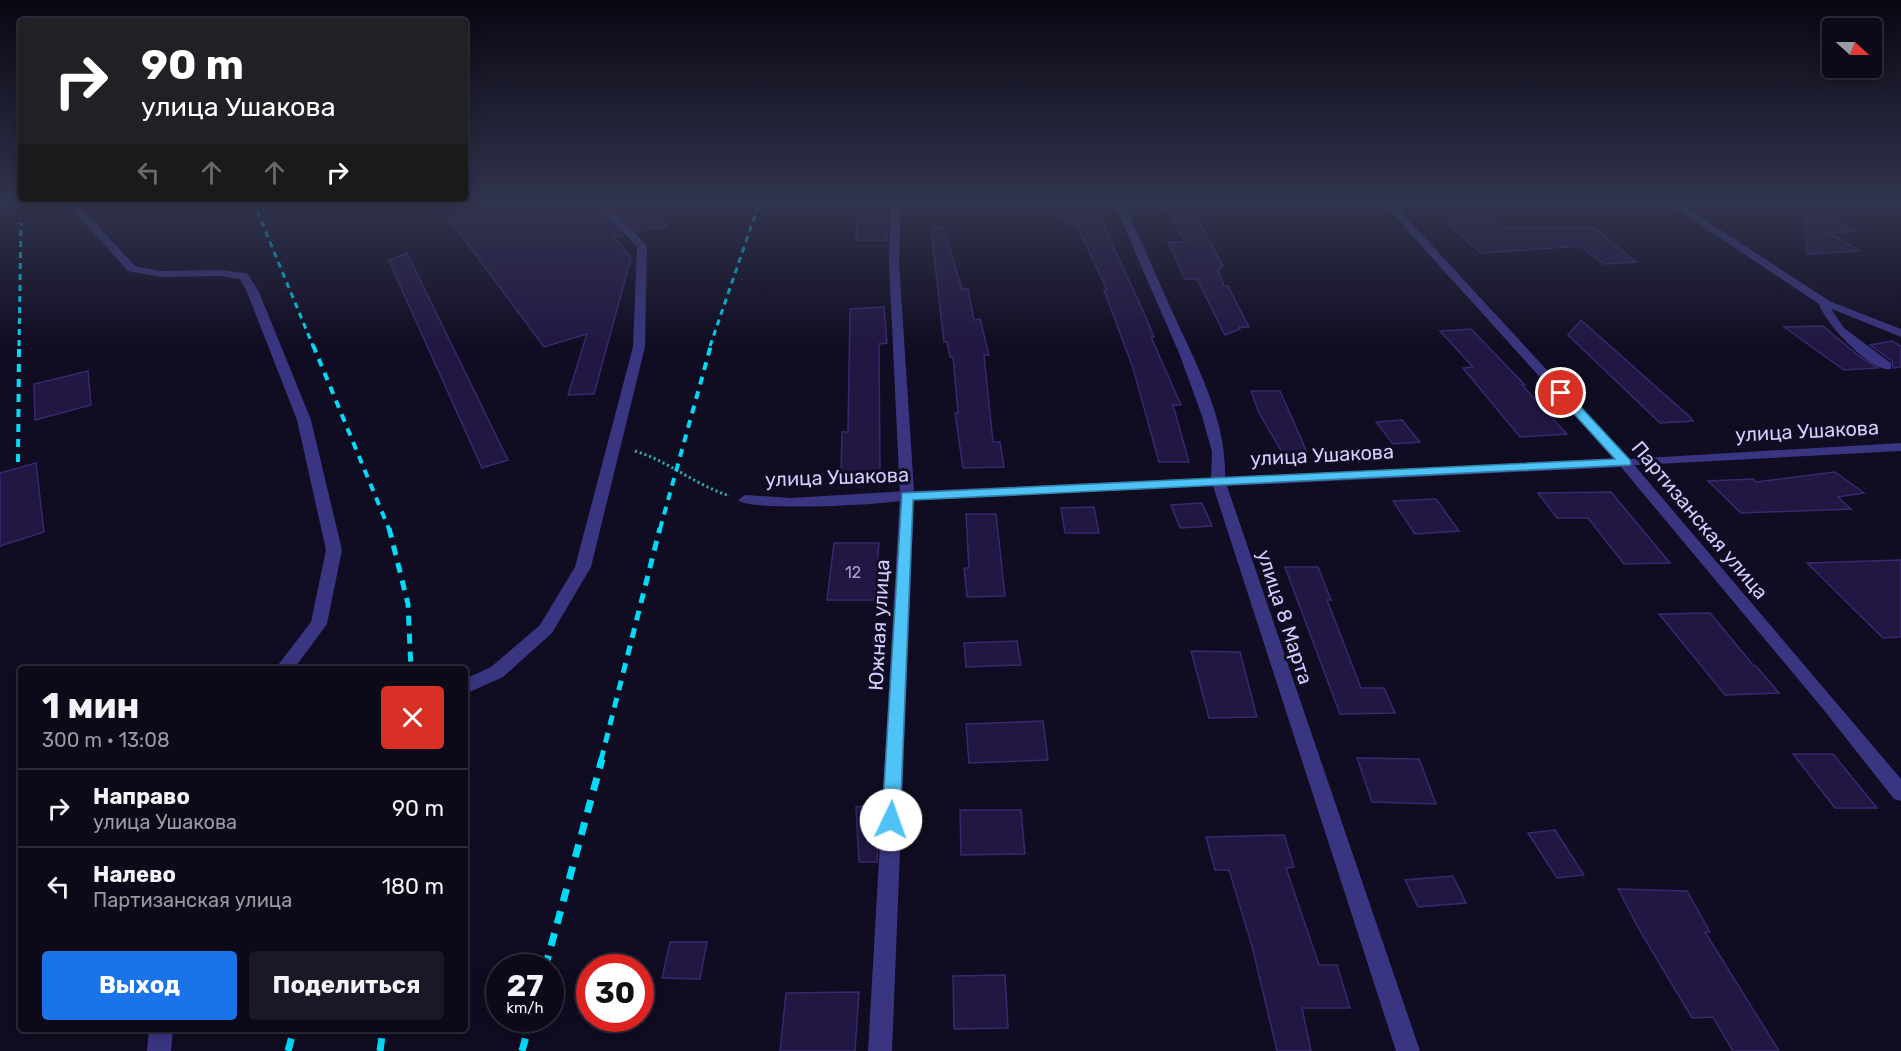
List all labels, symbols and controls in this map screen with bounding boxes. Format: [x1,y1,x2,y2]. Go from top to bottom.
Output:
north arrow [1822,18,1882,78]
map controls [1822,18,1882,78]
text: 90 m [141,40,244,90]
icon: right [42,42,120,120]
text: улица Ушакова [141,91,336,123]
icon: left [132,156,165,189]
icon: ahead [195,156,228,189]
icon: ahead [258,156,291,189]
icon: right [321,156,354,189]
pin [1535,367,1586,418]
icon: arrive [1544,376,1577,409]
street label: улица Ушакова [1734,415,1880,447]
street label: Партизанская улица [1627,436,1773,604]
street label: улица Ушакова [1249,439,1395,471]
street label: улица Ушакова [765,462,909,492]
street label: улица 8 Марта [1252,547,1318,687]
street label: Южная улица [864,559,894,691]
house number: 12 [845,563,861,582]
text: 1 мин [42,684,140,727]
button: close [381,686,444,749]
text: 300 m · 13:08 [42,728,170,752]
text: Направо [93,783,190,810]
position arrow [859,788,923,852]
icon: right [42,792,75,825]
text: 90 m [392,795,444,822]
text: улица Ушакова [93,810,237,834]
text: Налево [93,861,176,888]
icon: left [42,870,75,903]
text: 180 m [382,873,444,900]
text: Партизанская улица [93,888,292,912]
button: Выход [42,951,237,1020]
button: Поделиться [249,951,444,1020]
speed limit sign: 30 [576,954,654,1032]
text: 27 [507,968,543,1004]
text: km/h [506,999,544,1017]

